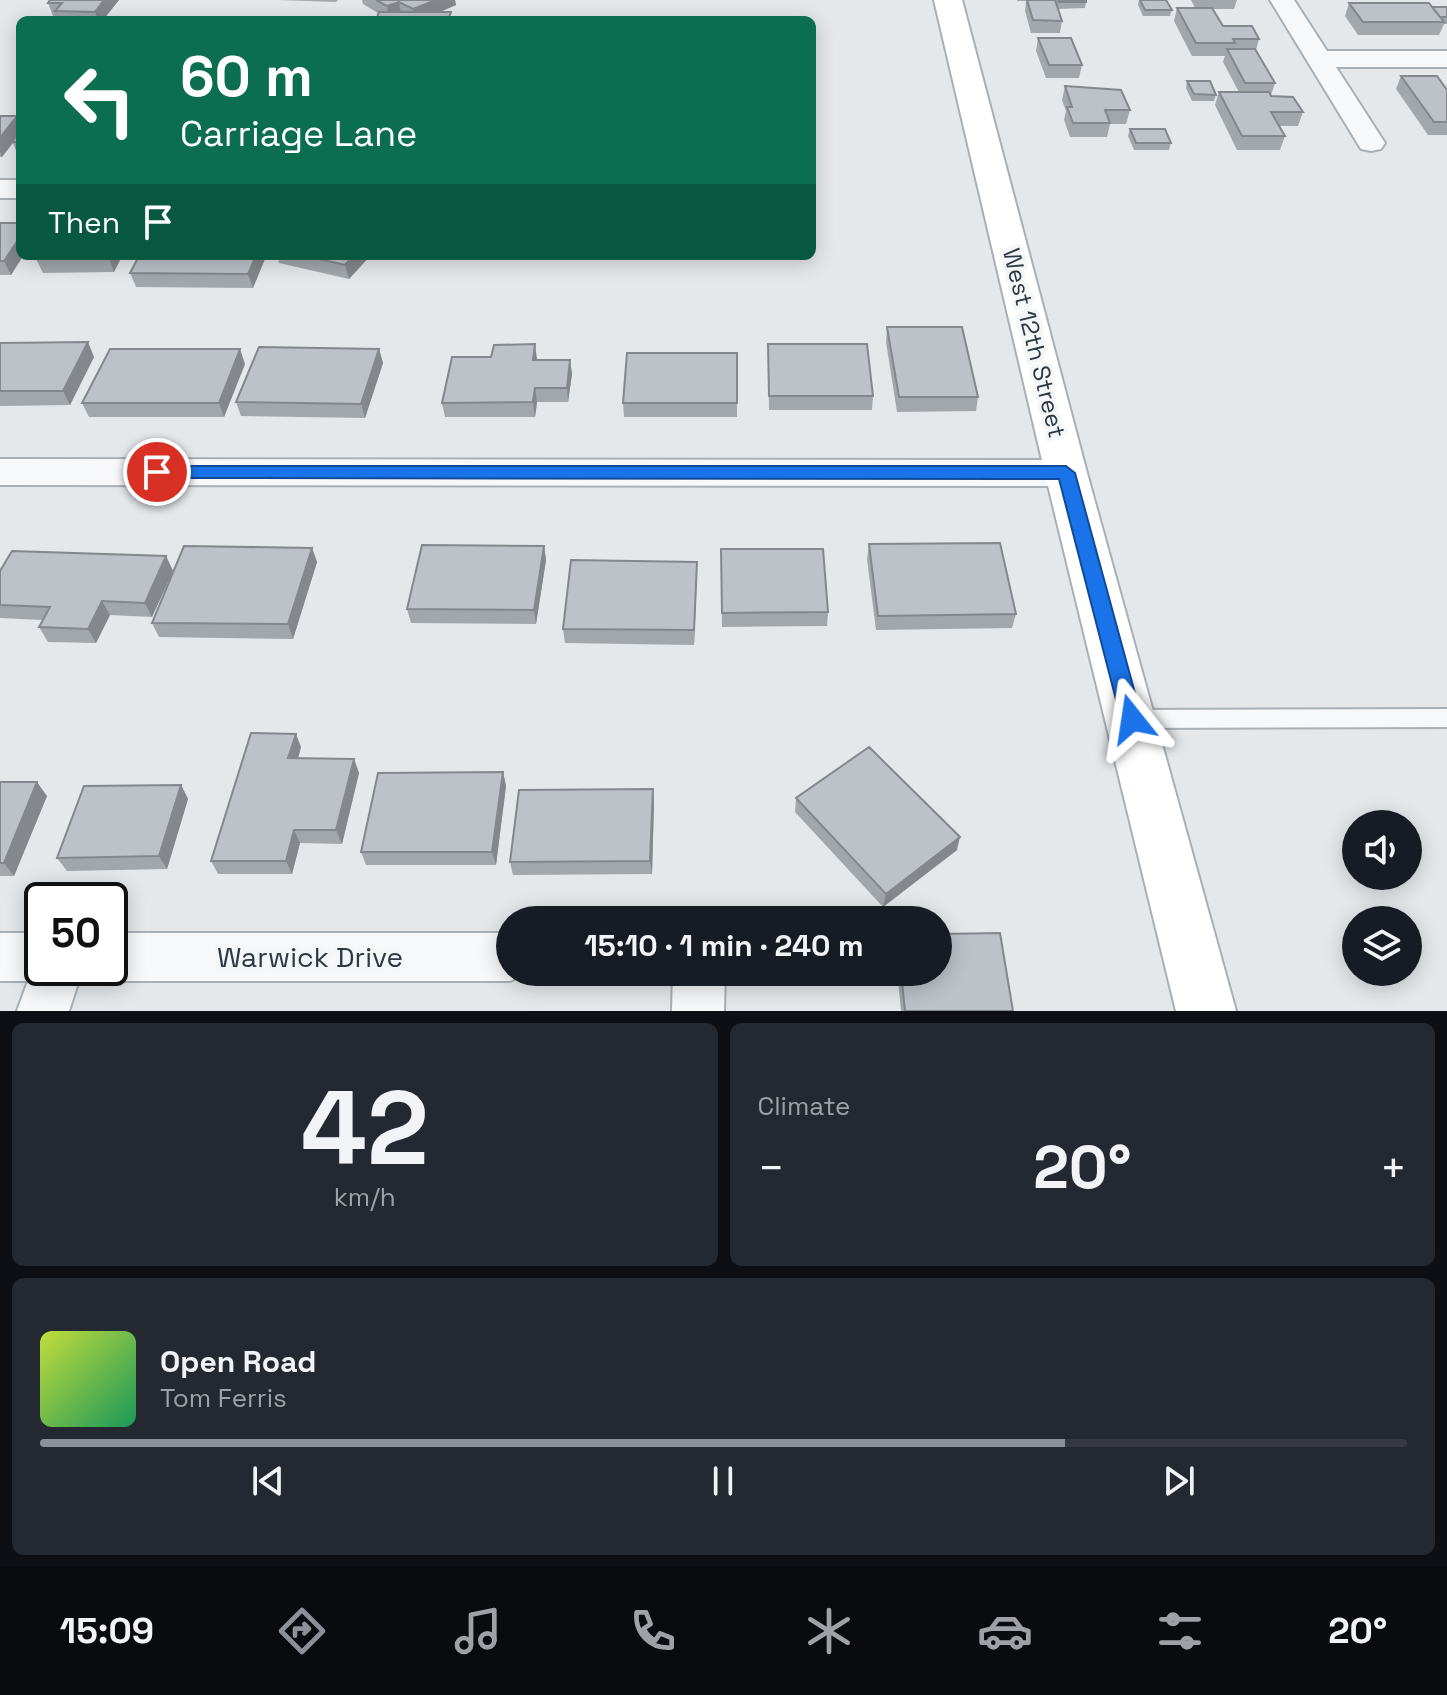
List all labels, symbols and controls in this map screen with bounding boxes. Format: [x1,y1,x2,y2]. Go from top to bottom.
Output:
text: 60 m [180,41,313,112]
icon: left [48,48,152,152]
text: Carriage Lane [180,111,417,157]
icon: arrive [136,200,180,244]
text: Then [48,203,120,242]
street label: West 12th Street [996,245,1073,441]
pin [123,438,191,506]
icon: arrive [135,450,179,494]
position arrow [1090,677,1174,761]
map controls [1342,810,1422,986]
button: sound [1342,810,1422,890]
speed limit sign: 50 [24,882,128,986]
button: layers [1342,906,1422,986]
text: 15:10 · 1 min · 240 m [584,926,864,965]
street label: Warwick Drive [217,939,403,975]
text: 42 [301,1062,429,1194]
text: Climate [758,1089,850,1123]
text: 20° [1033,1129,1131,1206]
text: − [758,1140,785,1196]
text: + [1380,1140,1407,1196]
text: km/h [334,1180,396,1214]
text: Open Road [160,1342,316,1381]
text: Tom Ferris [160,1381,287,1415]
icon: previous [246,1459,290,1503]
icon: pause [701,1459,745,1503]
icon: next [1157,1459,1201,1503]
icon: directions [274,1603,330,1659]
icon: music [450,1603,506,1659]
icon: phone [625,1603,681,1659]
icon: climate [801,1603,857,1659]
icon: car [977,1603,1033,1659]
icon: filters [1152,1603,1208,1659]
text: 15:09 [60,1608,154,1654]
text: 20° [1328,1608,1387,1654]

